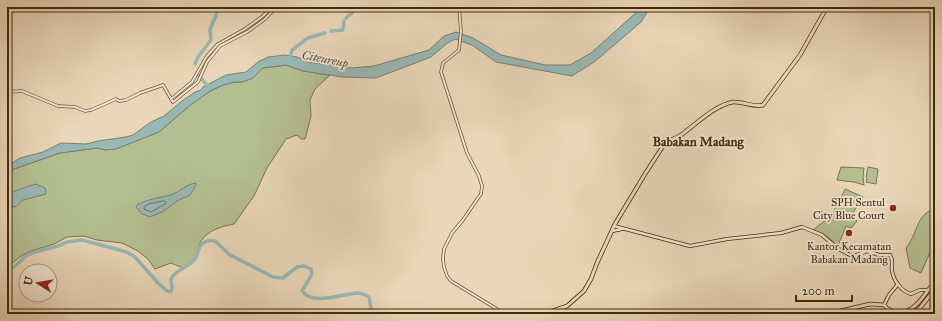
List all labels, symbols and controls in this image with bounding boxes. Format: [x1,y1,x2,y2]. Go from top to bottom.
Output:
water label: Citeureup [300,48,350,71]
district label: Babakan Madang [652,134,745,150]
place label: SPH Sentul City Blue Court [813,196,885,222]
marker: SPH Sentul City Blue Court [888,203,898,213]
marker: Kantor Kecamatan Babakan Madang [844,228,854,238]
place label: Kantor Kecamatan Babakan Madang [807,240,891,266]
north arrow [18,263,58,303]
text: U [21,275,36,287]
scale bar [796,277,852,303]
text: 200 m [802,284,835,298]

